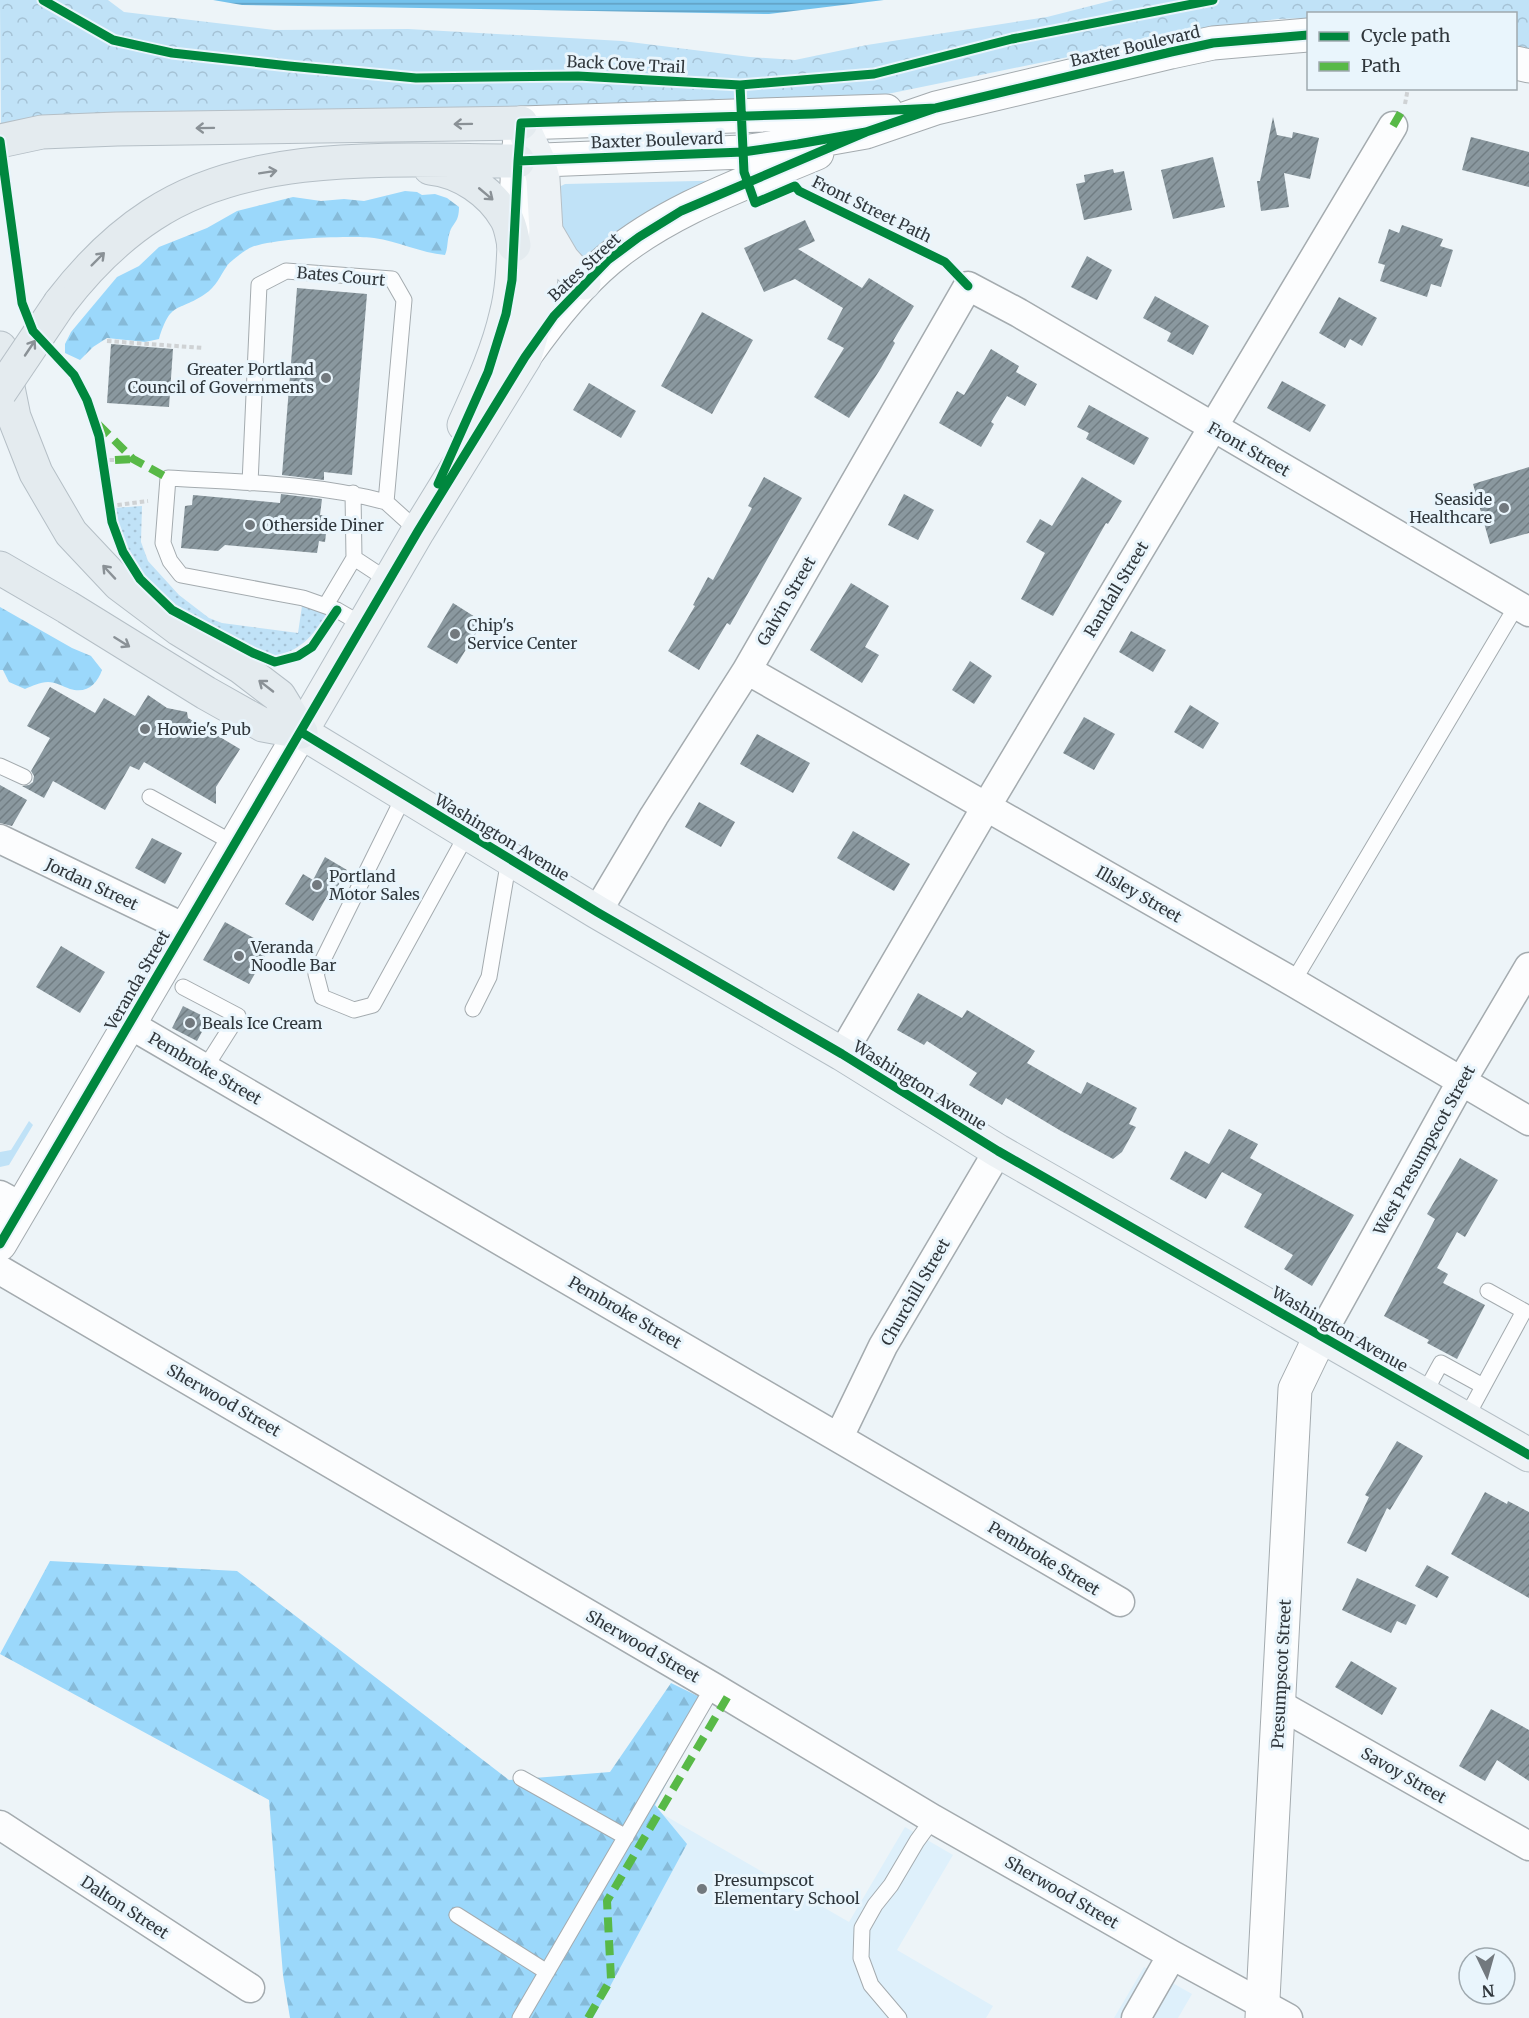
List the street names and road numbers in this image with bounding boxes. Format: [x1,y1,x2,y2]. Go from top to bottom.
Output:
street label: Baxter Boulevard [1068,21,1202,71]
street label: Back Cove Trail [566,51,686,77]
street label: Baxter Boulevard [590,128,724,152]
street label: Front Street Path [809,171,935,247]
street label: Bates Street [544,228,625,305]
street label: Bates Court [296,262,387,290]
street label: Front Street [1204,417,1294,481]
street label: Randall Street [1080,537,1153,641]
street label: Galvin Street [752,552,820,649]
street label: Washington Avenue [430,788,573,885]
street label: Jordan Street [42,853,142,915]
street label: Illsley Street [1093,861,1186,927]
street label: Veranda Street [100,926,174,1034]
street label: Pembroke Street [145,1028,266,1109]
street label: Washington Avenue [849,1035,990,1134]
street label: West Presumpscot Street [1368,1061,1479,1239]
street label: Churchill Street [876,1234,954,1349]
street label: Pembroke Street [565,1272,686,1353]
street label: Washington Avenue [1268,1282,1411,1376]
street label: Sherwood Street [164,1359,285,1441]
street label: Pembroke Street [984,1517,1104,1600]
street label: Presumpscot Street [1267,1598,1295,1749]
street label: Sherwood Street [583,1605,704,1687]
street label: Savoy Street [1358,1743,1451,1808]
street label: Sherwood Street [1002,1851,1123,1933]
street label: Dalton Street [77,1871,173,1943]

